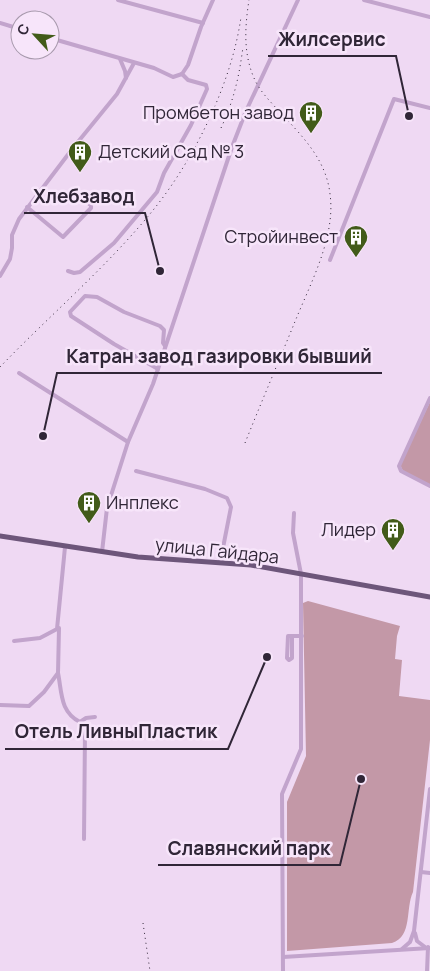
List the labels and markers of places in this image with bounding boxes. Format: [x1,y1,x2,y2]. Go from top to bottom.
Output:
callout: Жилсервис [268,22,396,56]
place label: Промбетон завод [143,100,294,124]
building icon: Промбетон завод [298,100,324,134]
building icon: Детский Сад № 3 [67,139,93,173]
place label: Детский Сад № 3 [98,139,244,163]
callout: Хлебзавод [24,179,145,213]
place label: Стройинвест [225,224,338,248]
building icon: Стройинвест [343,224,369,258]
callout: Катран завод газировки бывший [57,339,382,373]
building icon: Инплекс [76,490,102,524]
place label: Инплекс [106,490,179,514]
place label: Лидер [321,517,376,541]
building icon: Лидер [380,517,406,551]
callout: Отель ЛивныПластик [5,715,228,749]
callout: Славянский парк [158,831,340,865]

